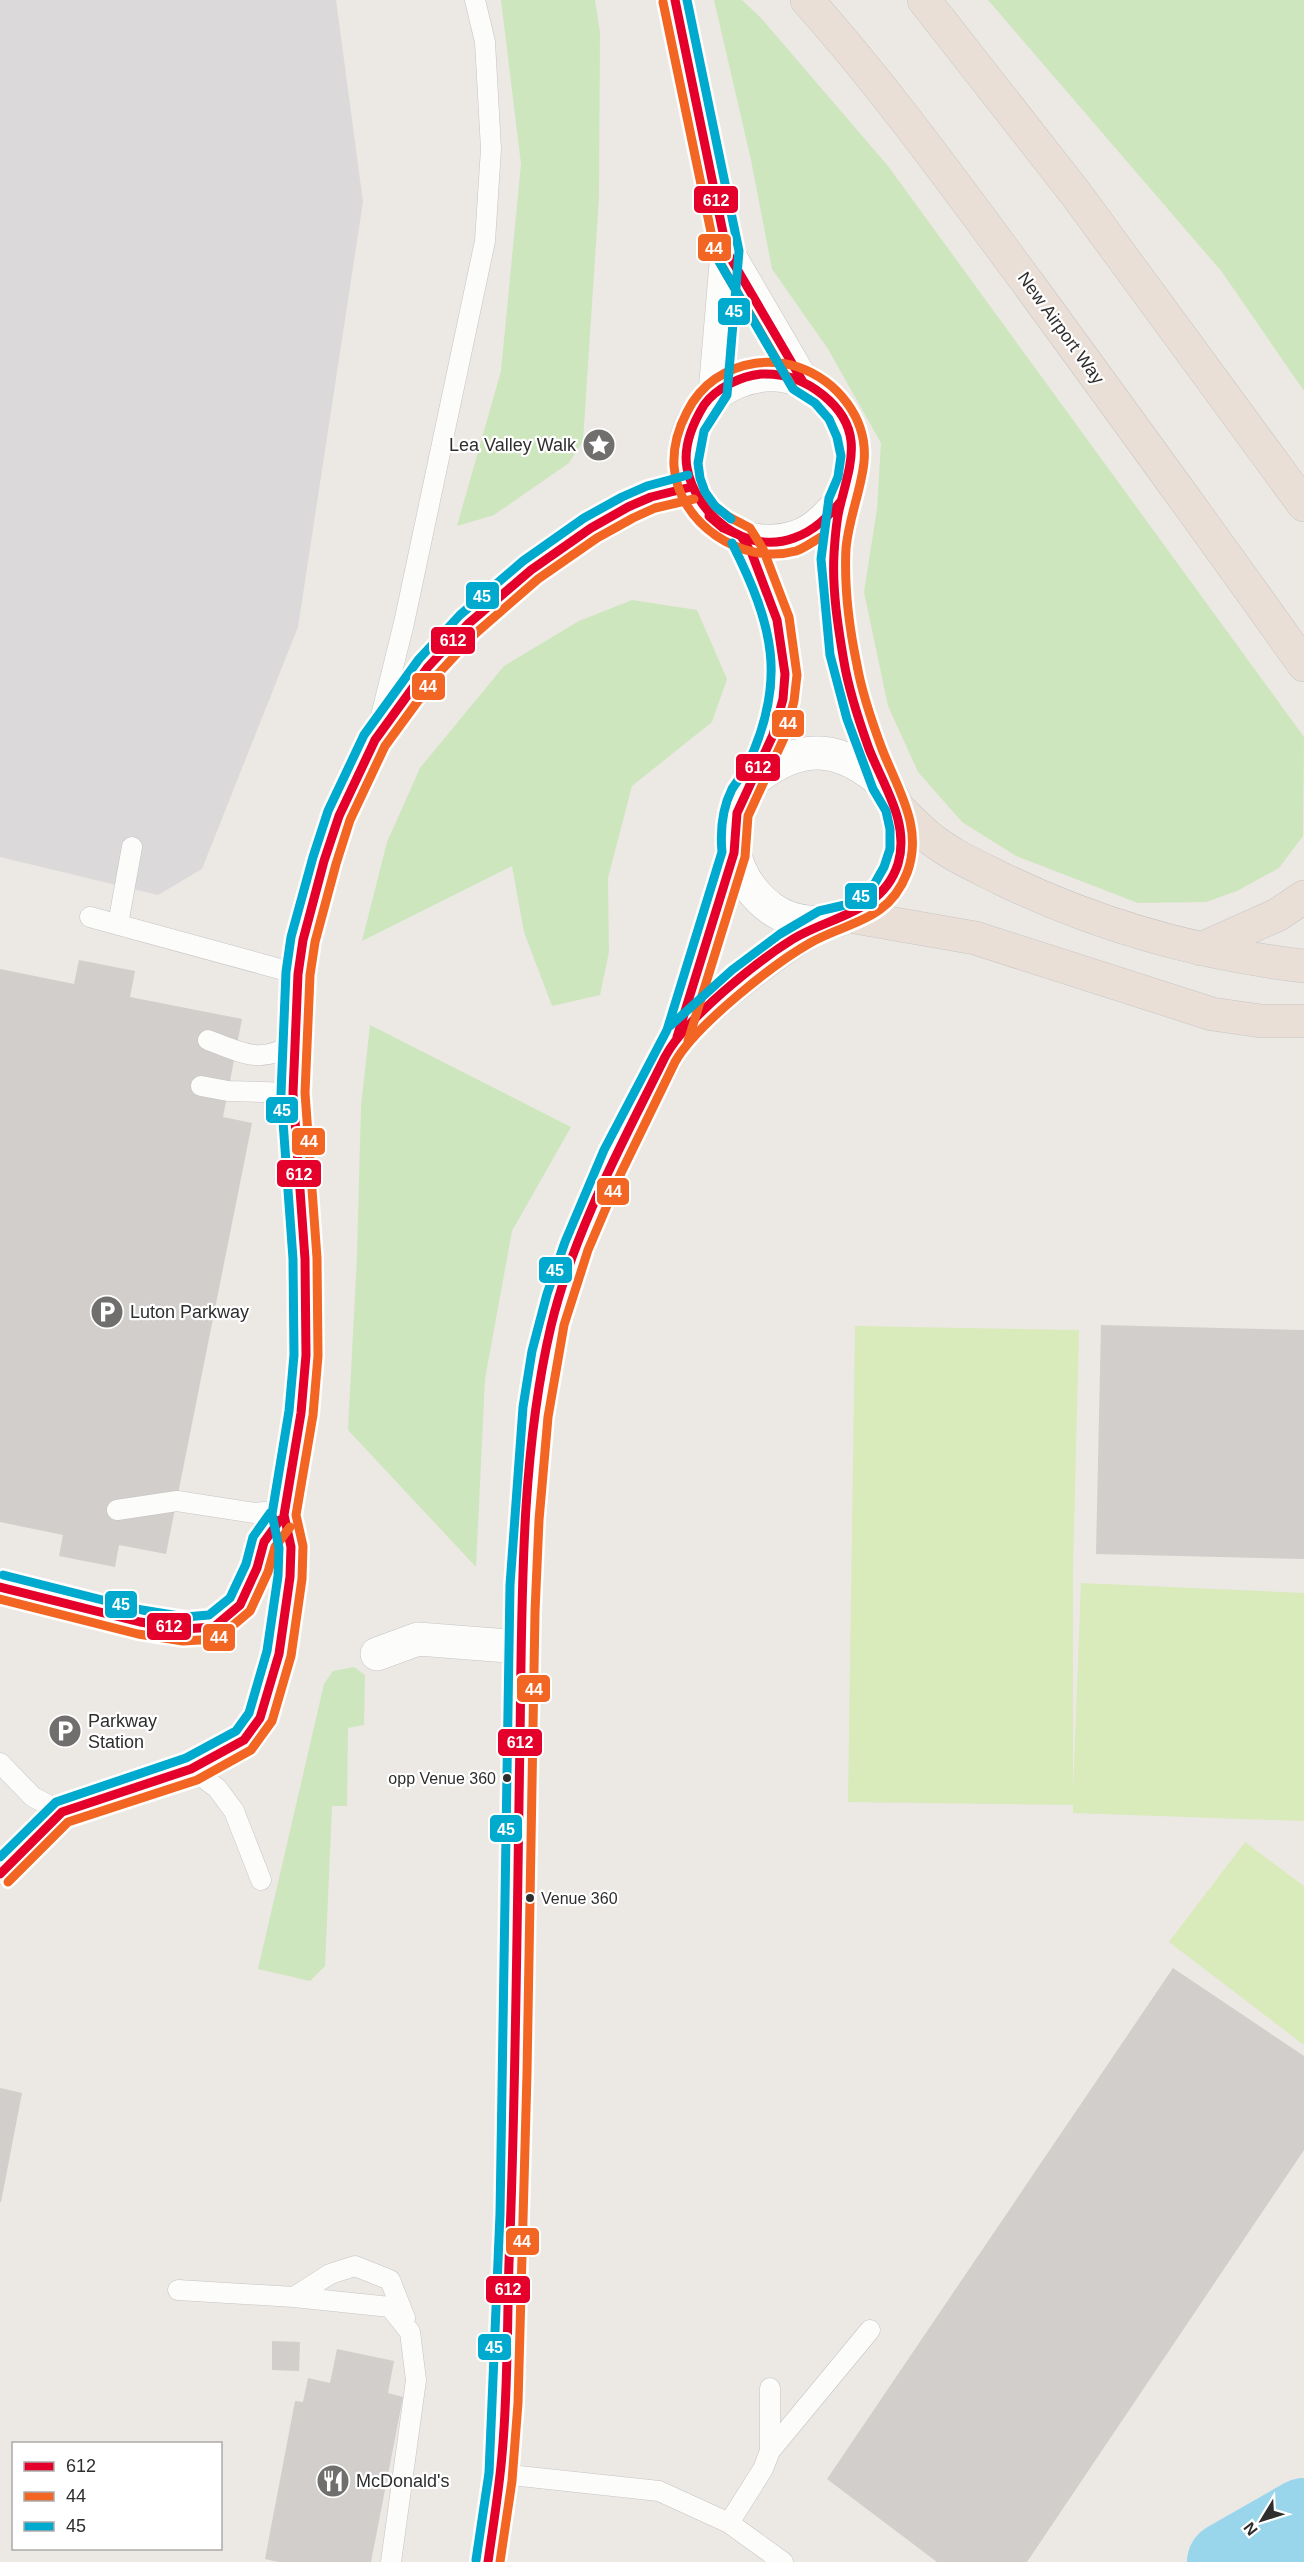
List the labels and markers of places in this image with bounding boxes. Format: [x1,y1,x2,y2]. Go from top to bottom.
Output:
place icon: Lea Valley Walk [581,427,617,463]
place label: Lea Valley Walk [449,435,577,455]
parking icon: Luton Parkway [89,1294,125,1330]
place label: Luton Parkway [130,1302,249,1322]
place label: Parkway Station [88,1711,157,1752]
parking icon: Parkway Station [47,1713,83,1749]
place label: opp Venue 360 [388,1770,496,1787]
marker: opp Venue 360 [501,1772,513,1784]
place label: Venue 360 [541,1890,618,1907]
marker: Venue 360 [524,1892,536,1904]
restaurant icon: McDonald's [315,2463,351,2499]
place label: McDonald's [356,2471,449,2491]

